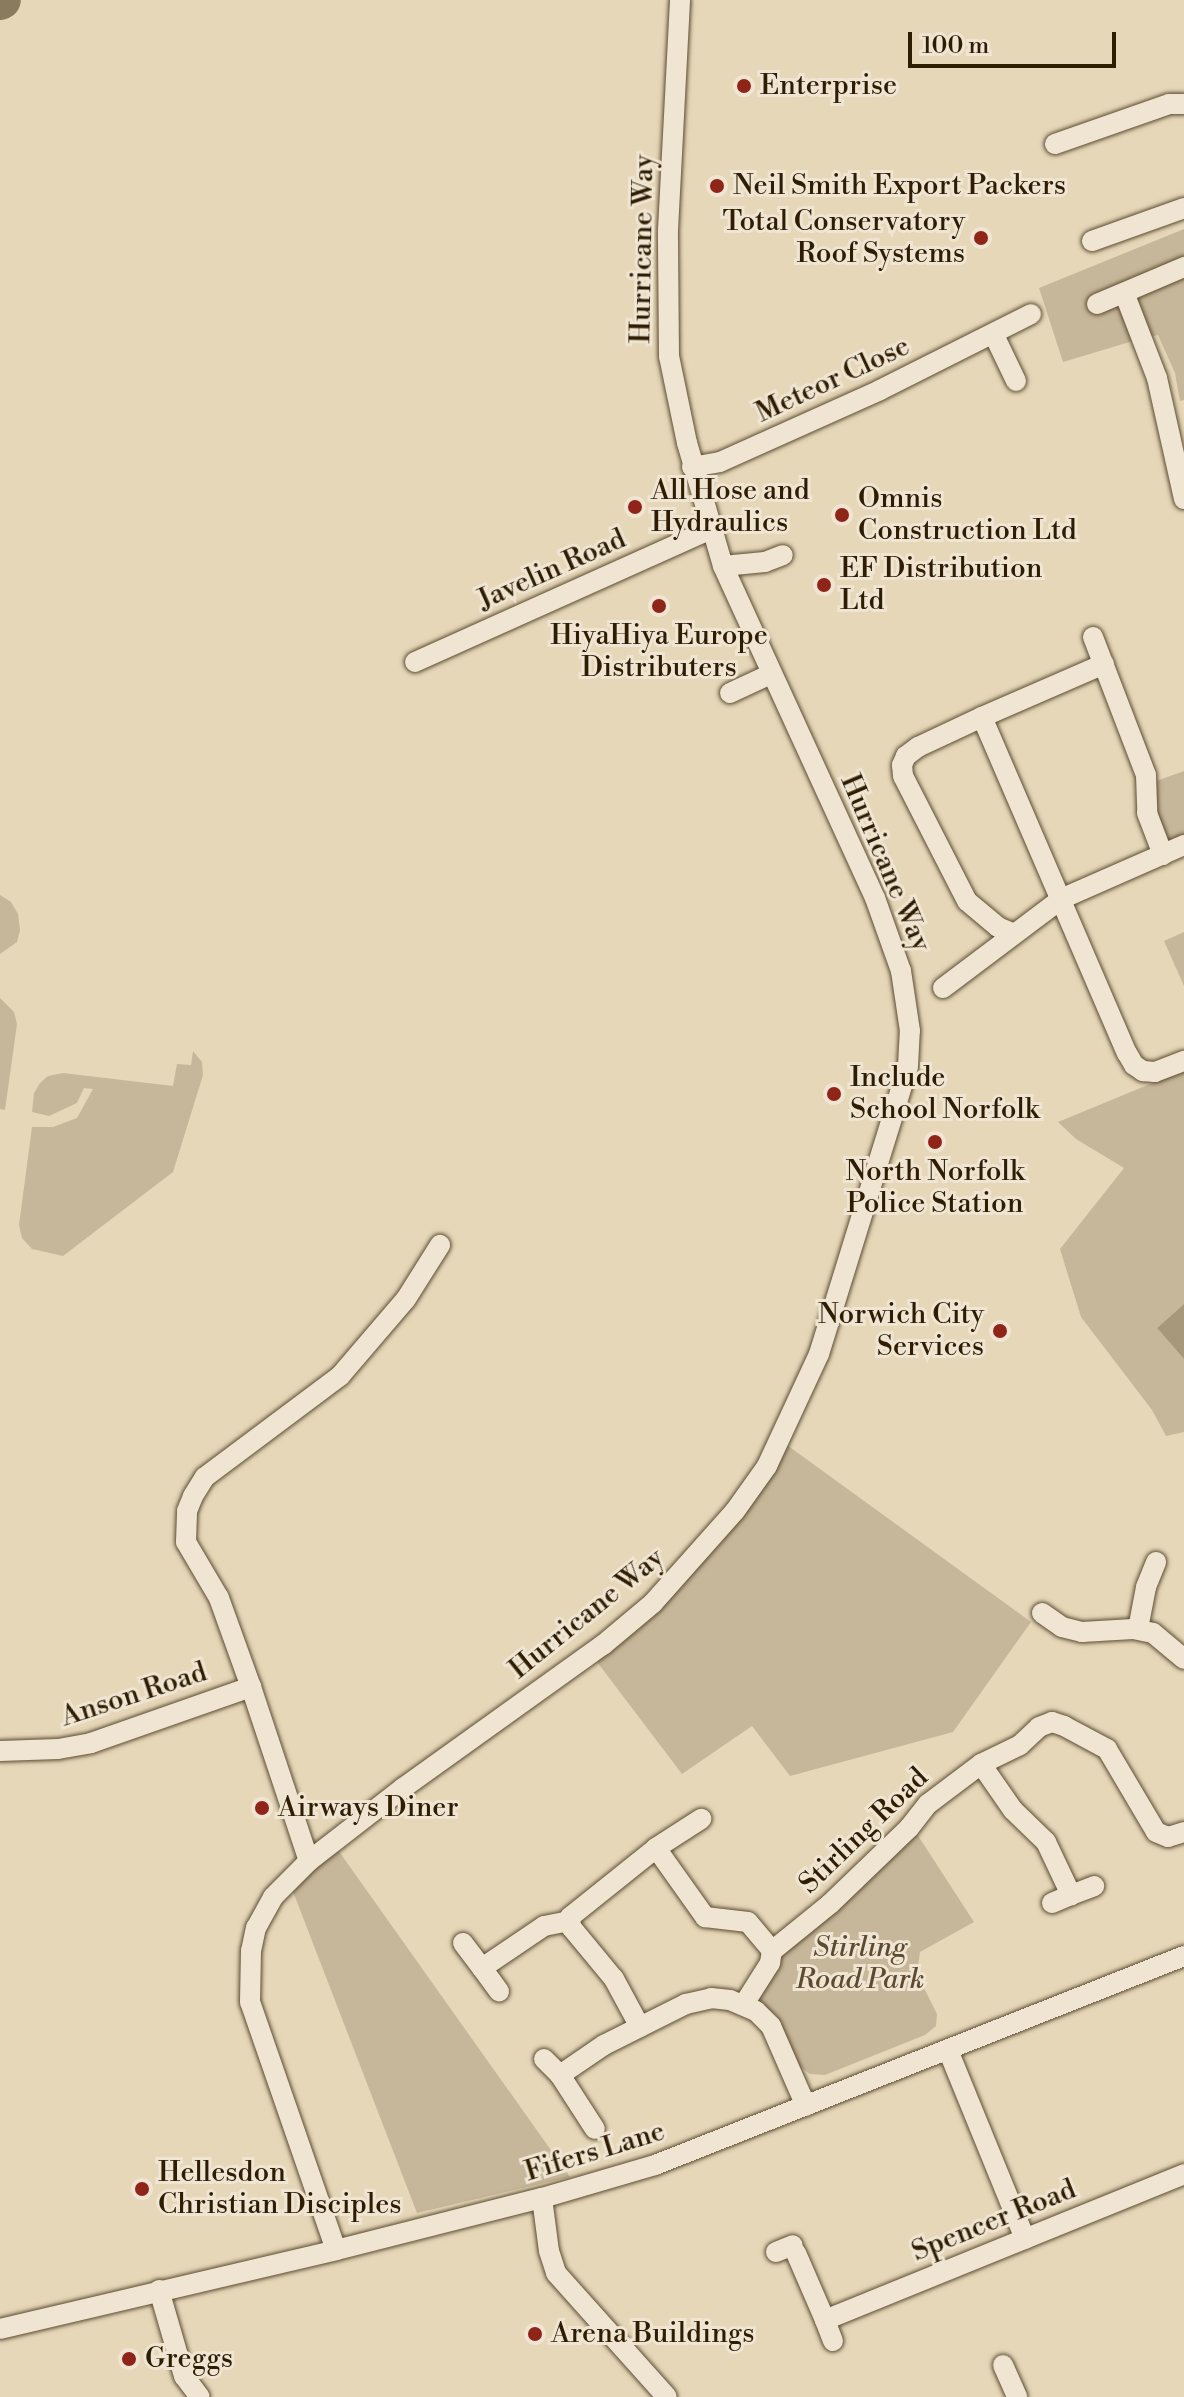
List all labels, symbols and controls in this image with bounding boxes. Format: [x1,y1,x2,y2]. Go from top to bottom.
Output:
scale bar [912,16,1120,66]
text: 100 m [922,31,989,61]
place label: Enterprise [760,69,897,103]
marker: Enterprise [735,77,753,95]
street label: Hurricane Way [625,154,661,344]
place label: Neil Smith Export Packers [733,169,1066,203]
marker: Neil Smith Export Packers [708,177,726,195]
place label: Total Conservatory Roof Systems [722,205,965,271]
marker: Total Conservatory Roof Systems [972,229,990,247]
street label: Meteor Close [751,330,915,430]
place label: All Hose and Hydraulics [651,474,810,540]
place label: Omnis Construction Ltd [858,482,1077,548]
marker: All Hose and Hydraulics [626,498,644,516]
marker: Omnis Construction Ltd [833,506,851,524]
street label: Javelin Road [473,522,631,618]
place label: EF Distribution Ltd [840,552,1042,618]
marker: EF Distribution Ltd [815,576,833,594]
marker: HiyaHiya Europe Distributers [650,597,668,615]
place label: HiyaHiya Europe Distributers [550,619,768,685]
street label: Hurricane Way [833,769,937,957]
place label: Include School Norfolk [850,1061,1039,1127]
marker: Include School Norfolk [825,1085,843,1103]
marker: North Norfolk Police Station [926,1133,944,1151]
place label: North Norfolk Police Station [845,1155,1025,1221]
place label: Norwich City Services [818,1298,984,1364]
marker: Norwich City Services [991,1322,1009,1340]
street label: Hurricane Way [503,1541,671,1687]
street label: Anson Road [57,1656,211,1734]
street label: Stirling Road [793,1761,935,1901]
place label: Airways Diner [278,1791,459,1825]
marker: Airways Diner [253,1799,271,1817]
park label: Stirling Road Park [796,1931,924,1997]
street label: Fifers Lane [521,2115,669,2189]
place label: Hellesdon Christian Disciples [158,2156,402,2222]
street label: Spencer Road [907,2173,1081,2269]
marker: Hellesdon Christian Disciples [133,2180,151,2198]
place label: Arena Buildings [551,2317,755,2351]
marker: Arena Buildings [526,2325,544,2343]
place label: Greggs [145,2342,233,2376]
marker: Greggs [120,2350,138,2368]

